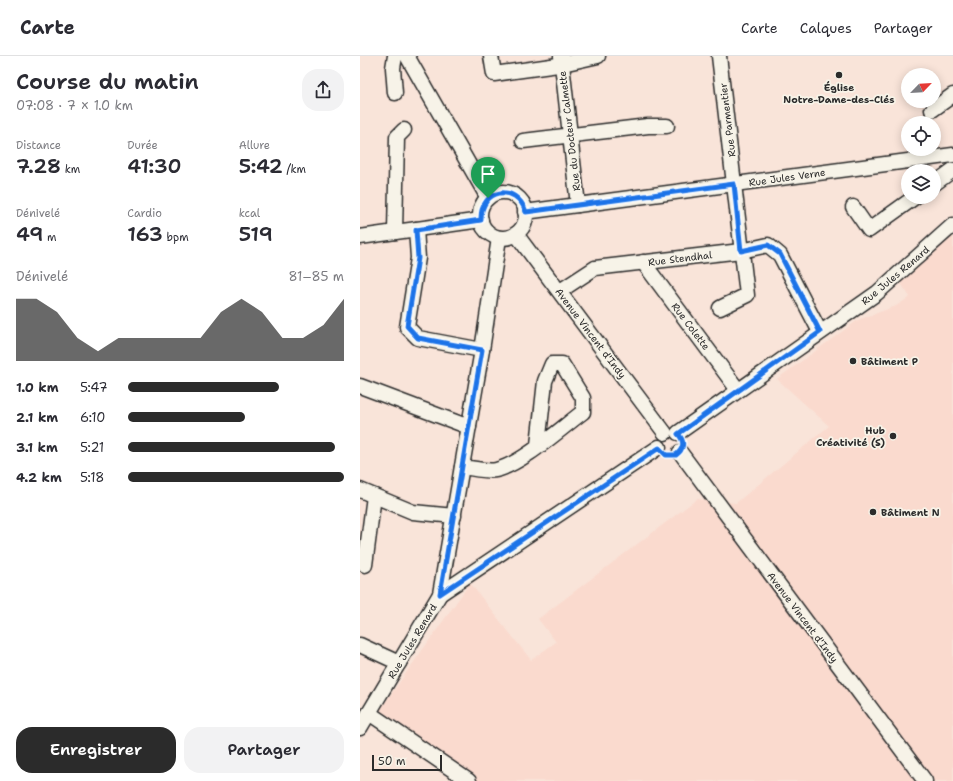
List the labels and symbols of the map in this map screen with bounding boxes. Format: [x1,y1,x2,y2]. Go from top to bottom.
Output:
north arrow [901,68,941,108]
street label: Rue du Docteur Calmette [556,70,583,192]
marker: Église Notre-Dame-des-Clés [834,70,844,80]
place label: Église Notre-Dame-des-Clés [783,81,895,106]
street label: Rue Parmentier [716,82,738,158]
pin [471,157,505,198]
street label: Rue Jules Verne [748,166,827,189]
street label: Rue Jules Renard [859,243,933,308]
street label: Rue Stendhal [647,248,713,269]
street label: Avenue Vincent d'Indy [552,285,629,381]
street label: Rue Colette [669,300,713,353]
place label: Bâtiment P [861,355,918,368]
marker: Bâtiment P [848,356,858,366]
place label: Hub Créativité (S) [816,424,885,449]
marker: Hub Créativité (S) [888,431,898,441]
place label: Bâtiment N [881,506,940,519]
marker: Bâtiment N [868,507,878,517]
street label: Avenue Vincent d'Indy [764,569,841,665]
street label: Rue Jules Renard [385,601,440,681]
scale bar [372,753,442,772]

